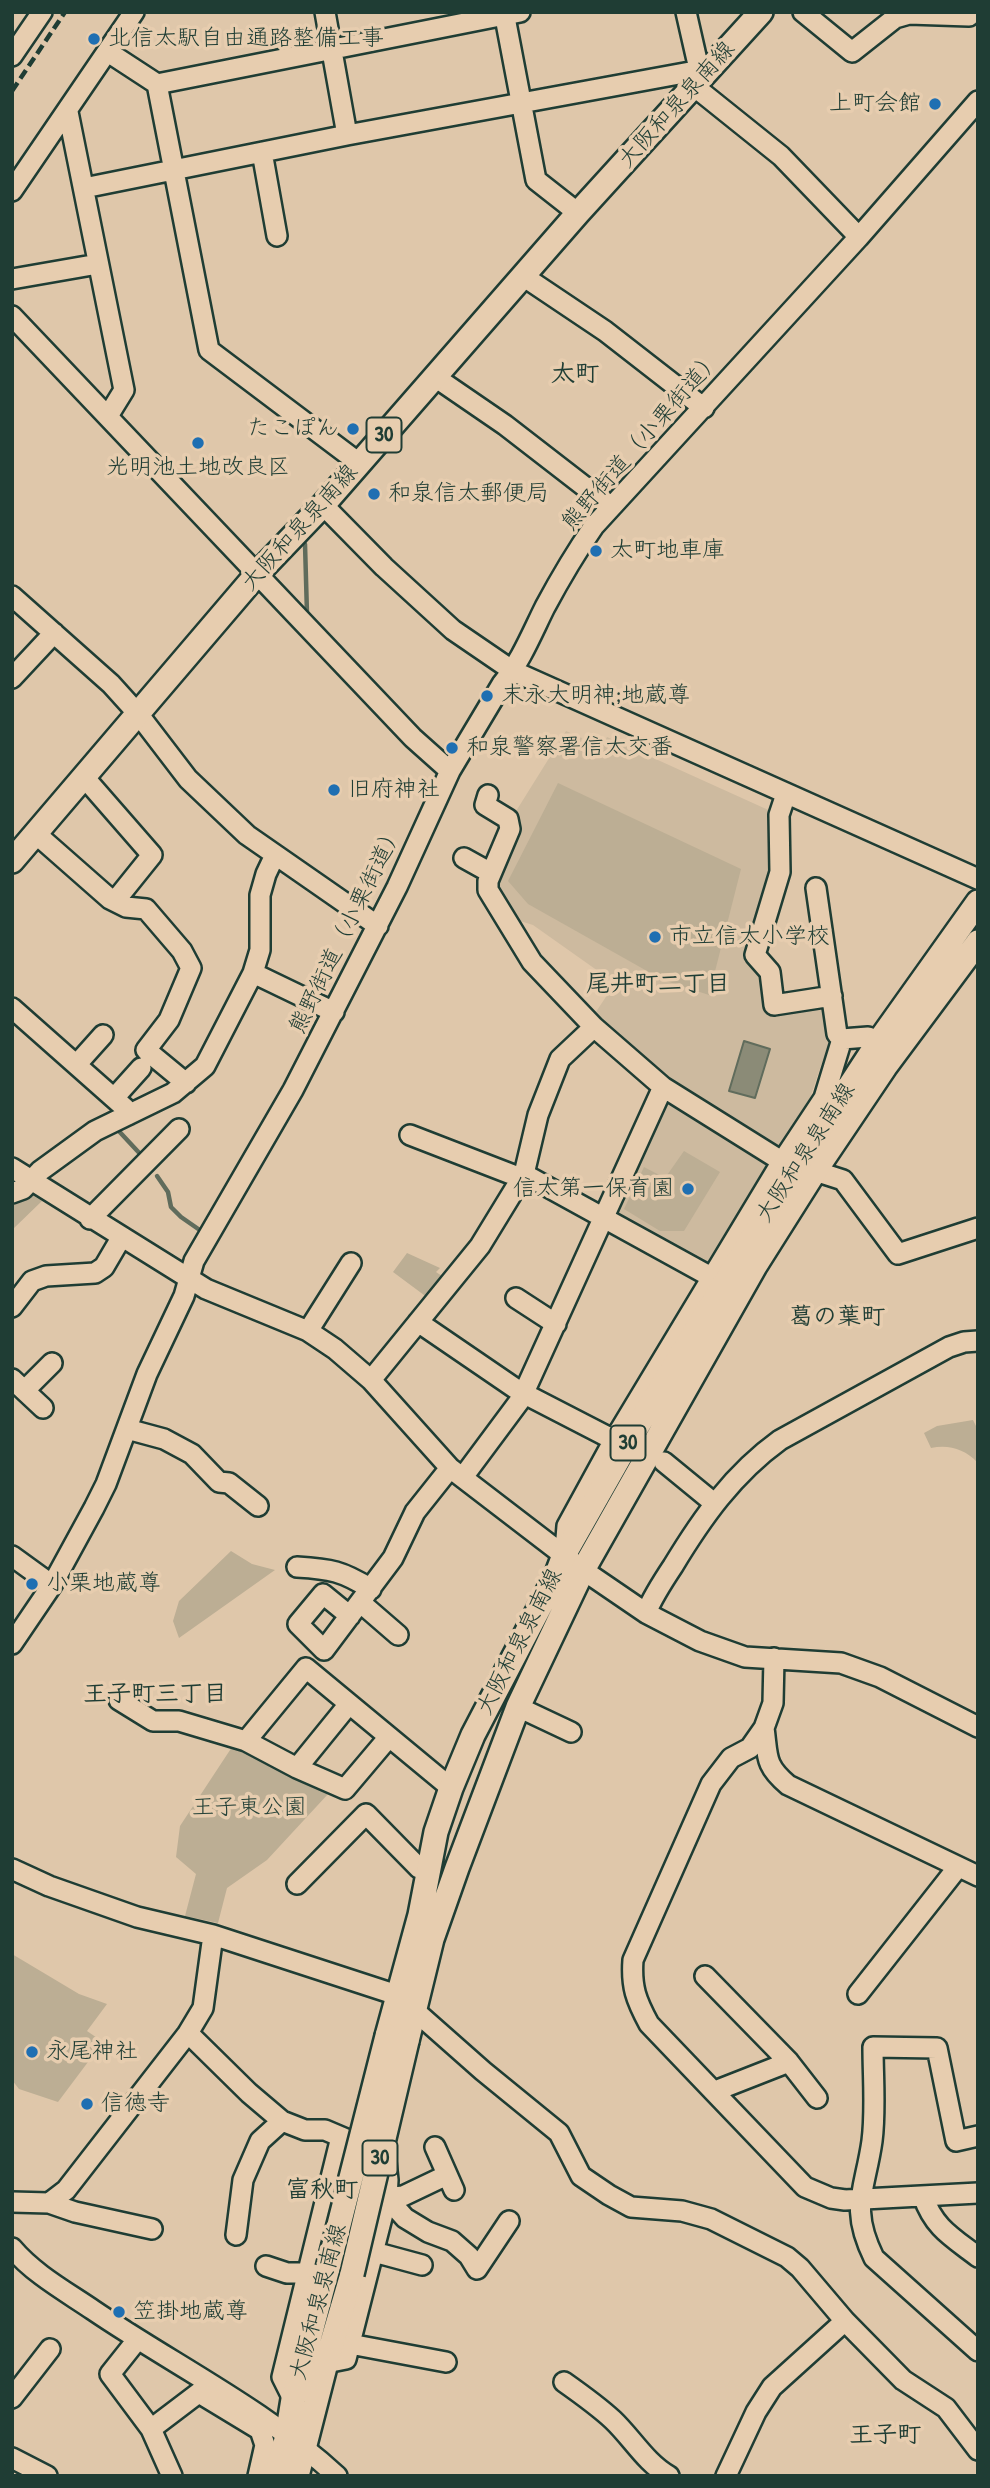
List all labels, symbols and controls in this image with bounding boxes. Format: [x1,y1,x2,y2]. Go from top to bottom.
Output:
place label: 北信太駅自由通路整備工事 [108,25,384,53]
marker: 北信太駅自由通路整備工事 [86,31,102,47]
street label: 大阪和泉泉南線 [613,36,741,174]
place label: 上町会館 [829,90,921,118]
marker: 上町会館 [927,96,943,112]
street label: 熊野街道（小栗街道） [556,345,728,537]
district label: 太町 [551,361,599,389]
place label: たこぽん [247,415,339,443]
road number: 30 [366,418,402,452]
marker: たこぽん [345,421,361,437]
marker: 光明池土地改良区 [190,435,206,451]
place label: 光明池土地改良区 [106,454,290,482]
street label: 大阪和泉泉南線 [236,459,364,597]
place label: 和泉信太郵便局 [388,480,549,508]
marker: 和泉信太郵便局 [366,486,382,502]
place label: 太町地車庫 [610,537,725,565]
marker: 太町地車庫 [588,543,604,559]
place label: 末永大明神;地蔵尊 [501,682,690,710]
marker: 末永大明神;地蔵尊 [479,688,495,704]
place label: 和泉警察署信太交番 [466,734,673,762]
marker: 和泉警察署信太交番 [444,740,460,756]
place label: 旧府神社 [348,776,440,804]
marker: 旧府神社 [326,782,342,798]
street label: 熊野街道（小栗街道） [284,820,410,1038]
place label: 市立信太小学校 [669,923,830,951]
marker: 市立信太小学校 [647,929,663,945]
district label: 尾井町二丁目 [586,971,730,999]
street label: 大阪和泉泉南線 [751,1078,861,1228]
place label: 信太第一保育園 [513,1175,674,1203]
marker: 信太第一保育園 [680,1181,696,1197]
district label: 葛の葉町 [789,1304,885,1332]
road number: 30 [610,1426,646,1460]
street label: 大阪和泉泉南線 [471,1564,569,1720]
place label: 小栗地蔵尊 [46,1570,161,1598]
marker: 小栗地蔵尊 [24,1576,40,1592]
district label: 王子町三丁目 [83,1681,227,1709]
park label: 王子東公園 [192,1794,306,1822]
place label: 永尾神社 [46,2038,138,2066]
marker: 永尾神社 [24,2044,40,2060]
place label: 信徳寺 [101,2090,170,2118]
marker: 信徳寺 [79,2096,95,2112]
road number: 30 [362,2140,398,2176]
district label: 富秋町 [286,2177,358,2205]
street label: 大阪和泉泉南線 [285,2221,353,2383]
place label: 笠掛地蔵尊 [133,2298,248,2326]
marker: 笠掛地蔵尊 [111,2304,127,2320]
district label: 王子町 [849,2422,921,2450]

